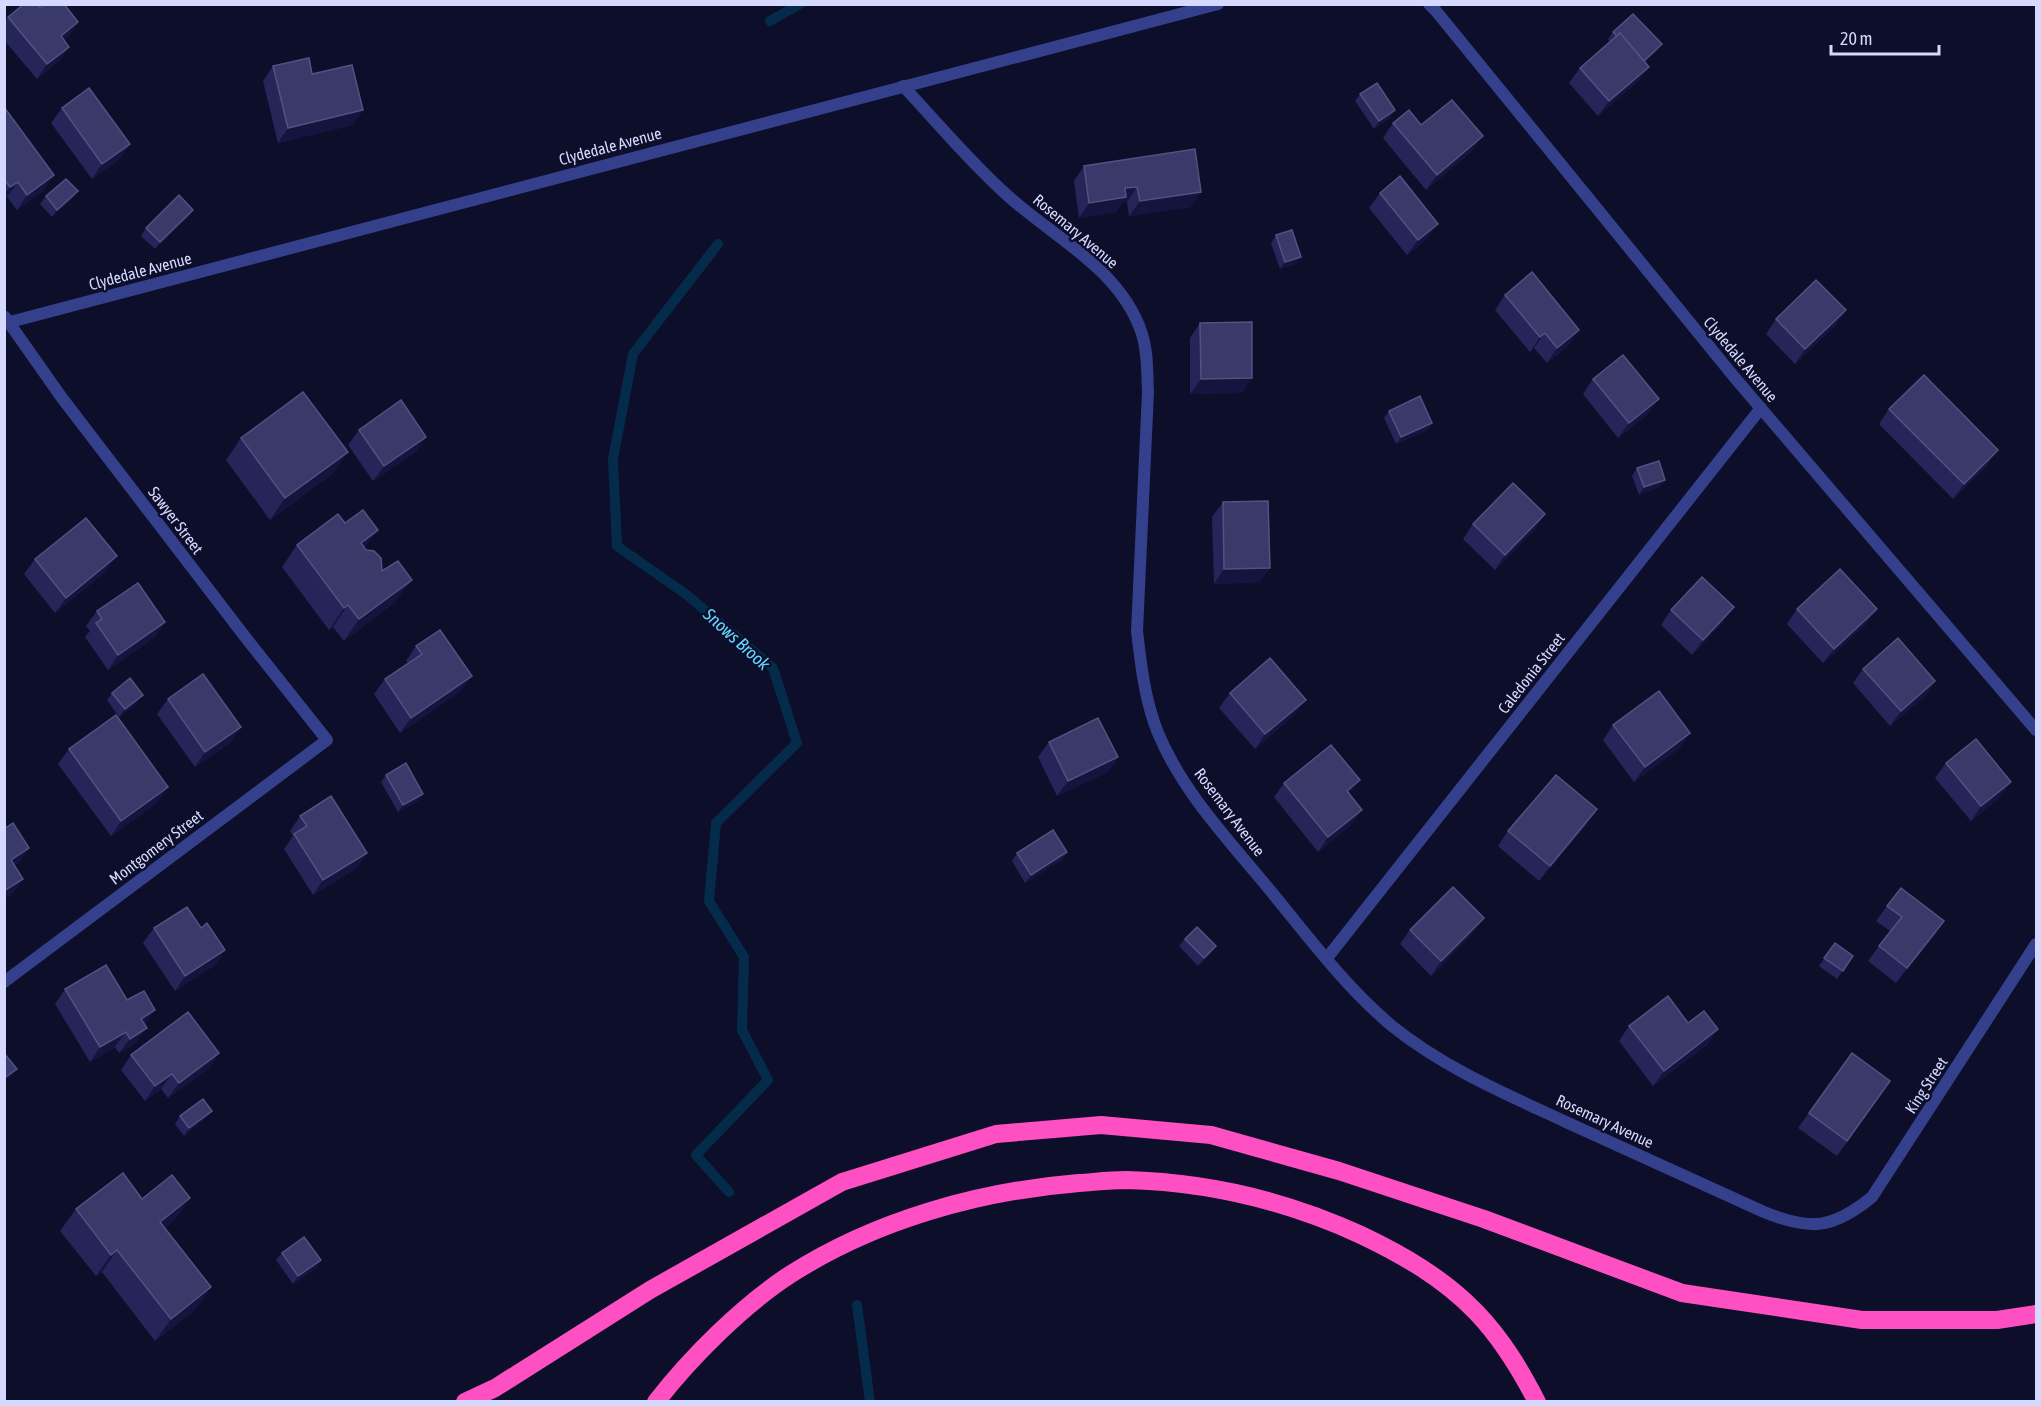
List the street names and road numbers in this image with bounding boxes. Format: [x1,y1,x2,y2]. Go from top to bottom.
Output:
street label: Clydedale Avenue [557,124,663,169]
street label: Rosemary Avenue [1029,190,1122,272]
street label: Clydedale Avenue [87,249,193,294]
street label: Clydedale Avenue [1699,313,1782,406]
street label: Sawyer Street [144,483,207,558]
street label: Caledonia Street [1494,629,1568,717]
street label: Rosemary Avenue [1190,765,1269,860]
street label: Montgomery Street [106,806,207,889]
street label: King Street [1901,1053,1952,1117]
street label: Rosemary Avenue [1553,1091,1656,1152]

